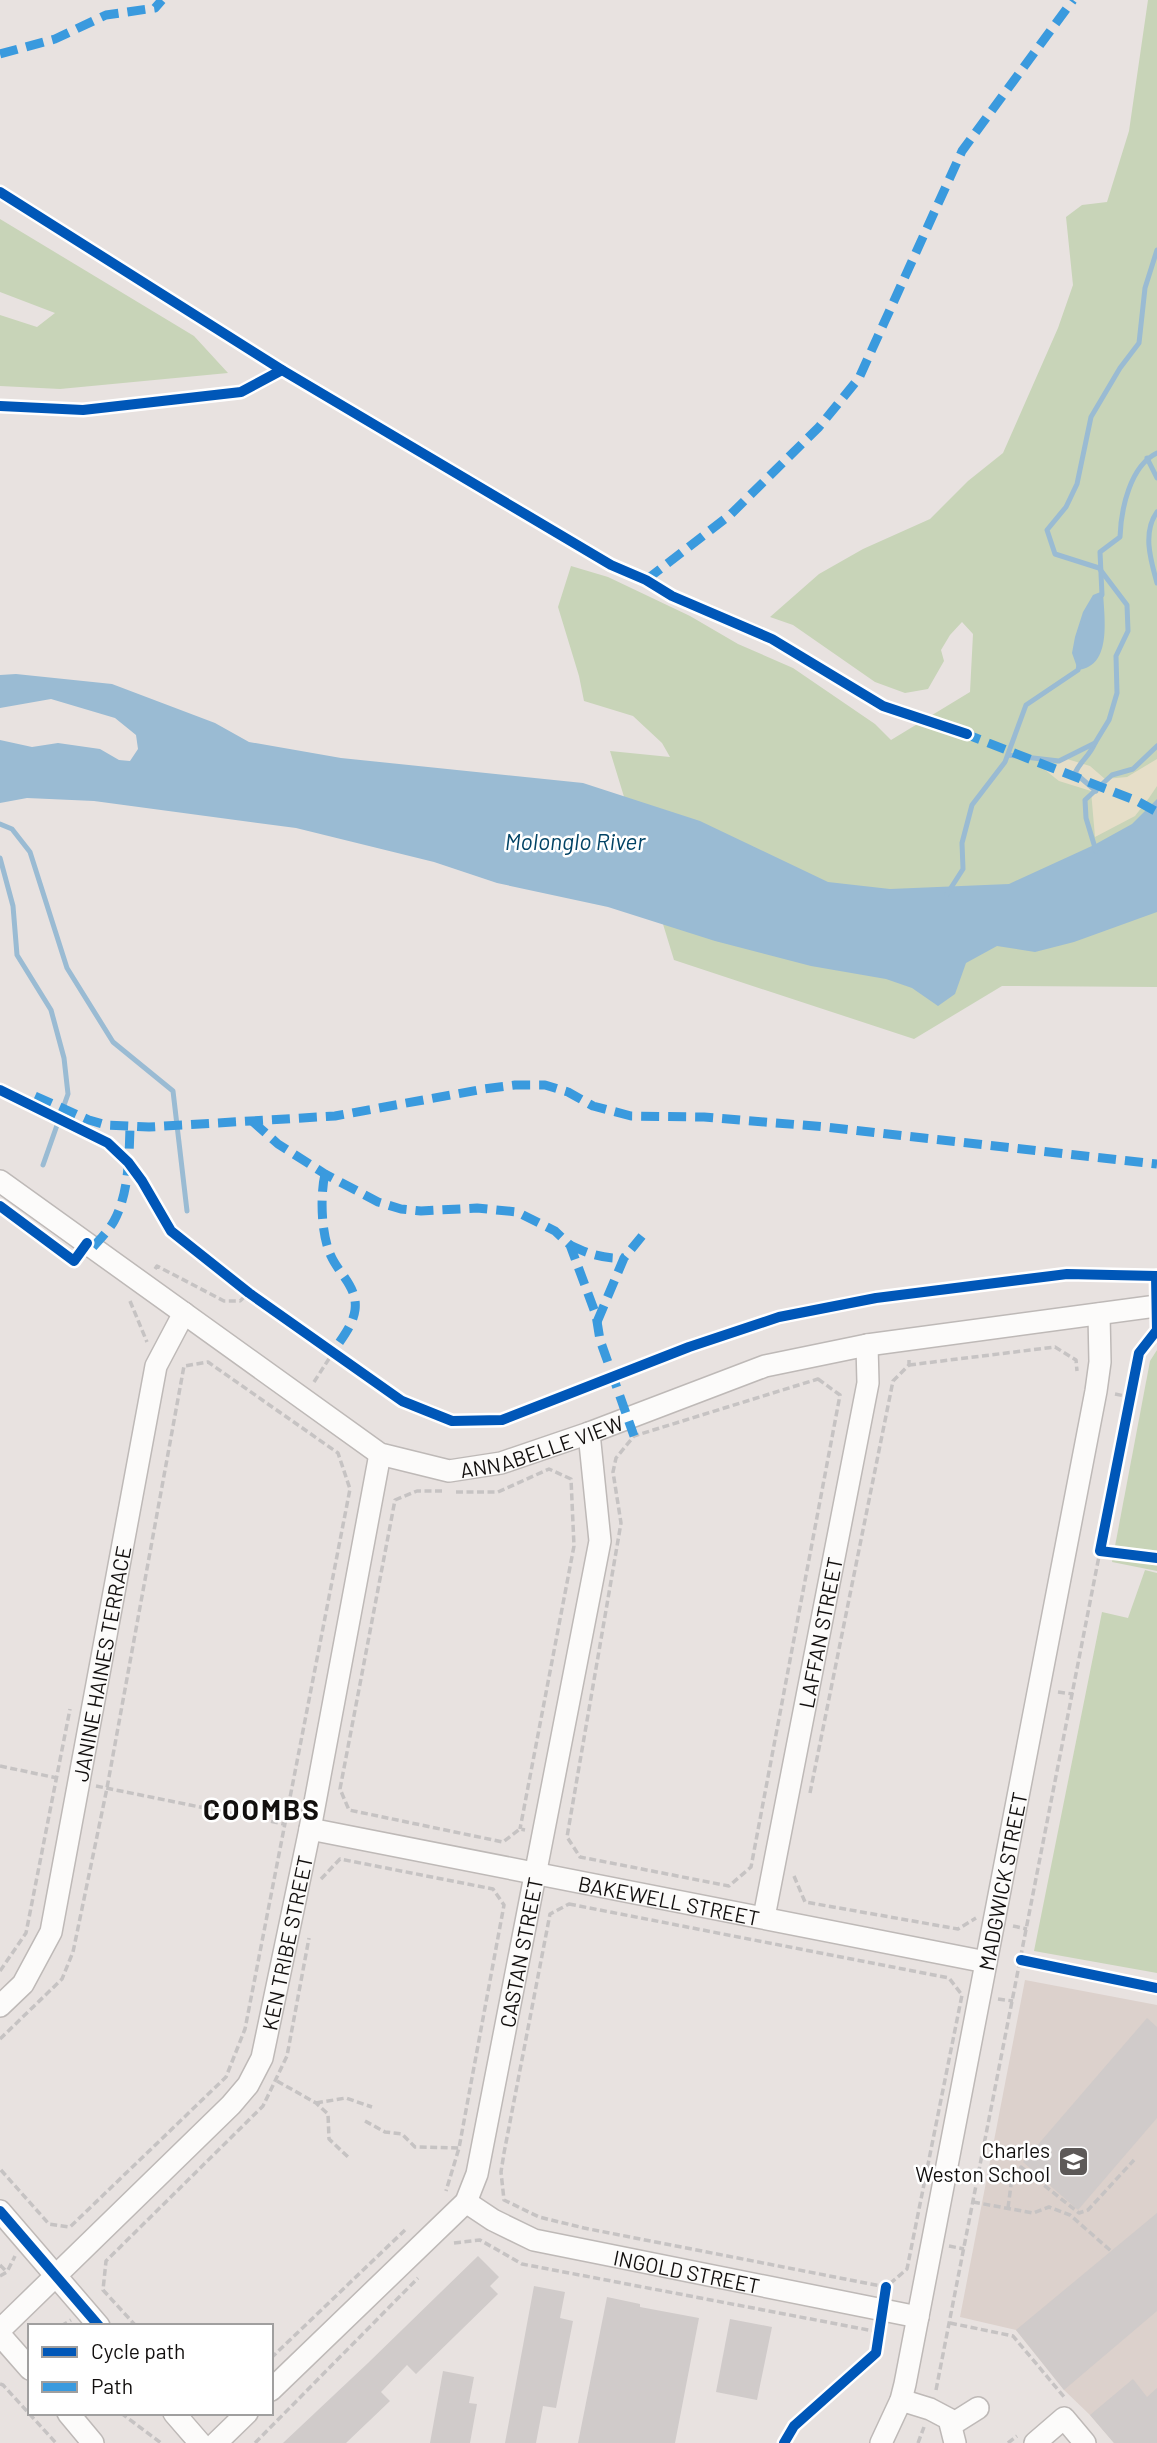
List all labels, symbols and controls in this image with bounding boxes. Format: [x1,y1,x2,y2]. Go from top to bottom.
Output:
water label: Molonglo River [505,827,646,855]
street label: ANNABELLE VIEW [458,1409,626,1482]
street label: JANINE HAINES TERRACE [67,1543,135,1783]
street label: LAFFAN STREET [792,1555,846,1710]
street label: MADGWICK STREET [972,1790,1031,1972]
district label: COOMBS [203,1792,321,1826]
street label: KEN TRIBE STREET [256,1853,317,2032]
street label: BAKEWELL STREET [576,1870,762,1930]
street label: CASTAN STREET [493,1875,547,2029]
place label: Charles Weston School [915,2137,1050,2186]
school or university icon: Charles Weston School [1056,2144,1090,2178]
street label: INGOLD STREET [612,2244,762,2298]
legend [28,2324,273,2415]
text: Cycle path [91,2338,185,2363]
text: Path [91,2373,133,2398]

